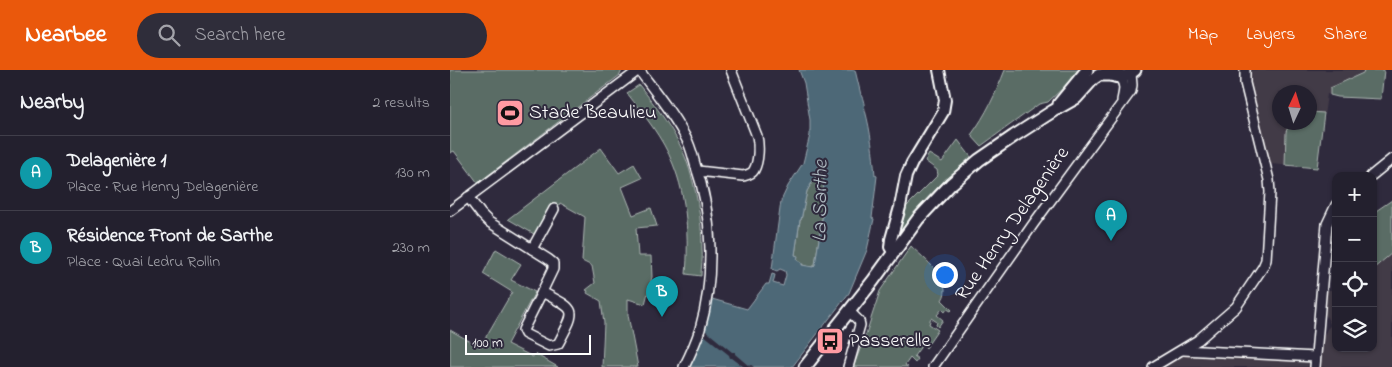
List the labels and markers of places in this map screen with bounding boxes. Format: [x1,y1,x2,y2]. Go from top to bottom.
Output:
sports icon: Stade Beaulieu [495,98,525,128]
place label: Stade Beaulieu [529,99,656,128]
pin: A [1095,200,1127,241]
pin: B [646,276,678,317]
bus stop icon: Passerelle [815,326,845,356]
place label: Passerelle [849,327,930,356]

